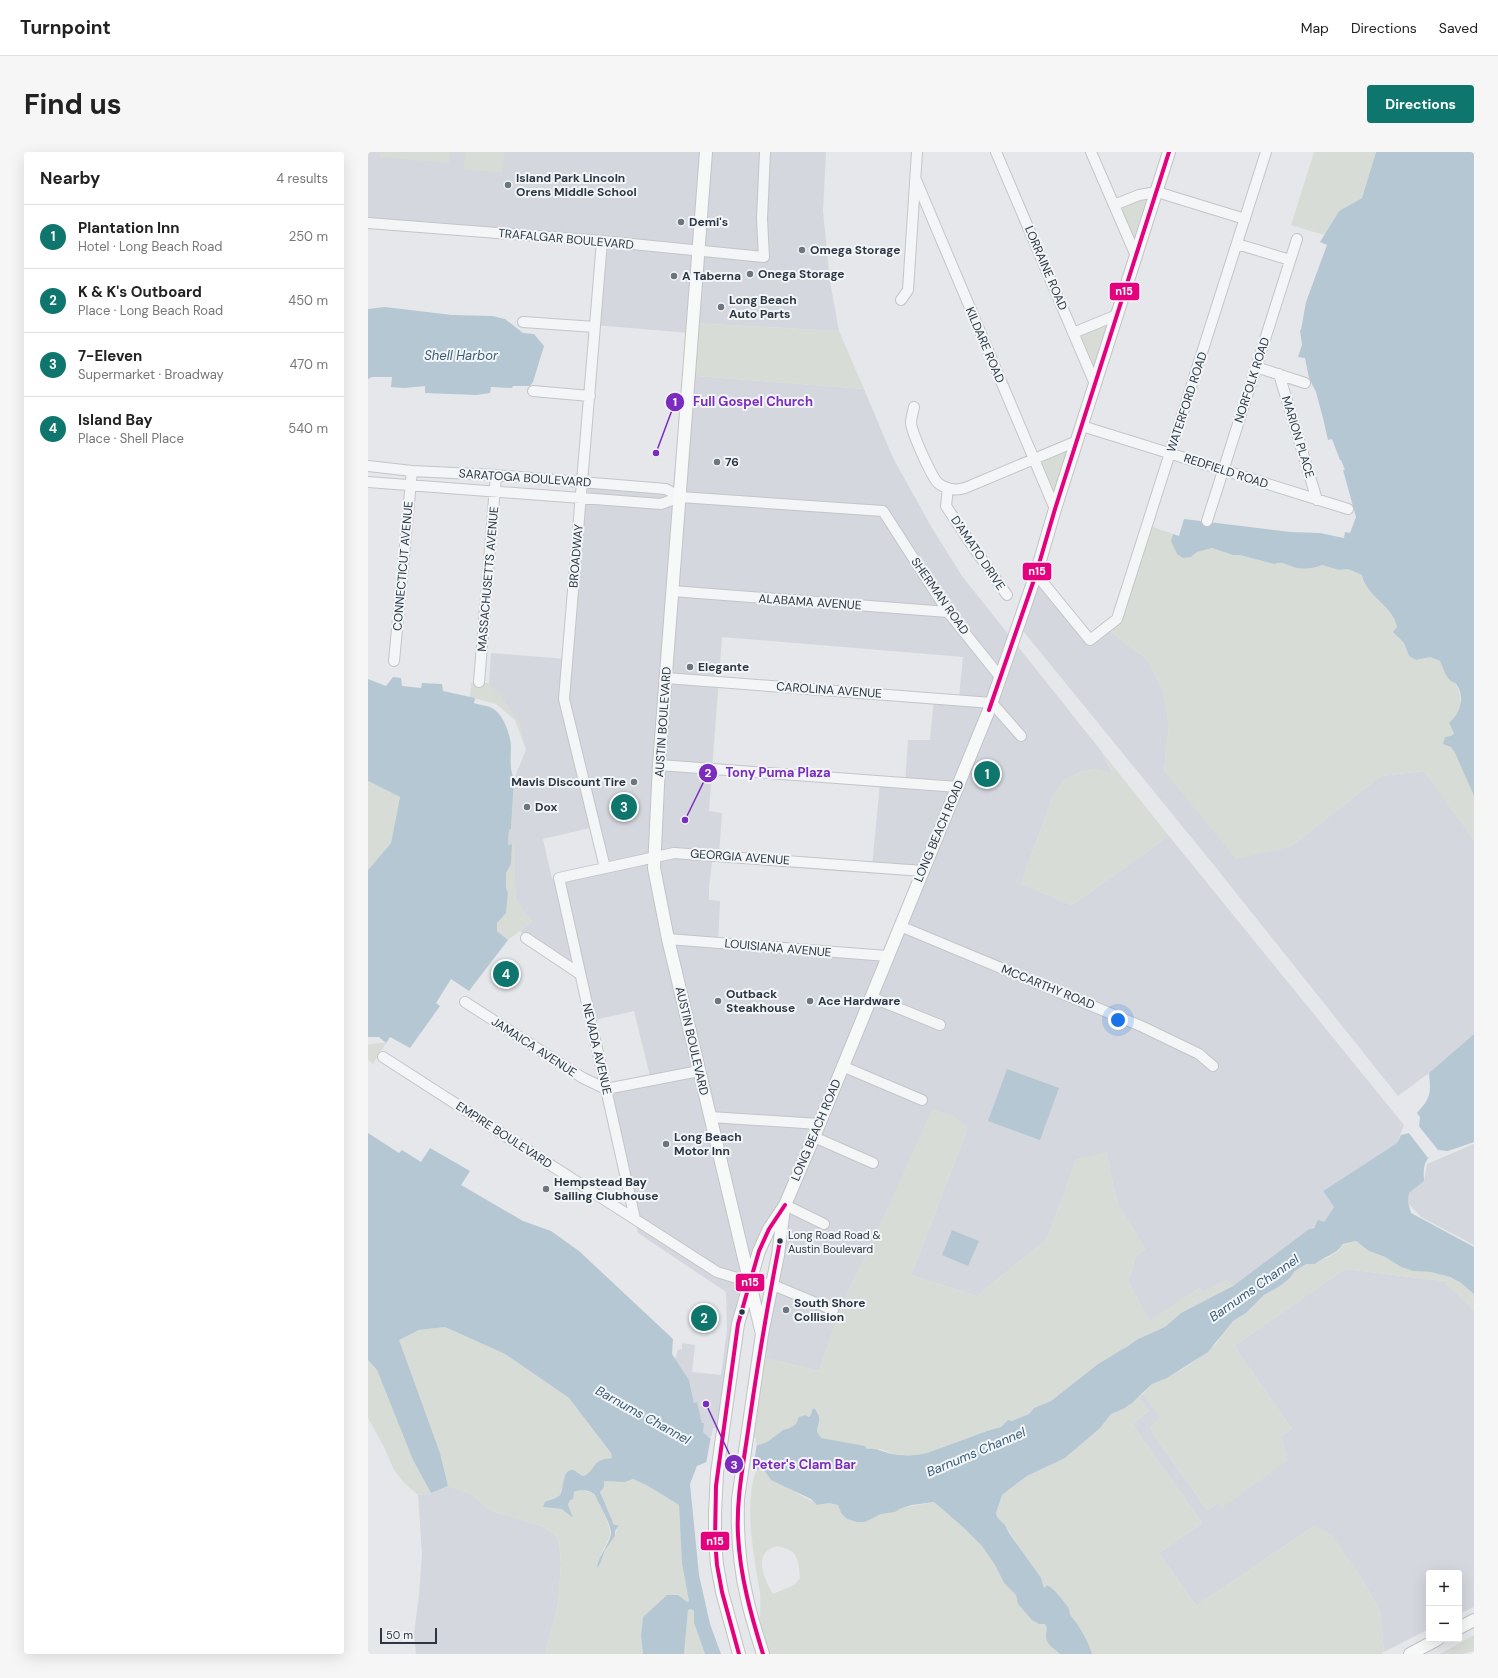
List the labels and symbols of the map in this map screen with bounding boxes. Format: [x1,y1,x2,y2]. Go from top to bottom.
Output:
place label: Island Park Lincoln Orens Middle School [516,170,637,200]
marker: Island Park Lincoln Orens Middle School [503,180,513,190]
place label: Demi's [689,214,728,230]
marker: Demi's [676,217,686,227]
street label: LORRAINE ROAD [1021,223,1071,313]
street label: TRAFALGAR BOULEVARD [498,225,634,253]
place label: Omega Storage [810,242,900,258]
marker: Omega Storage [797,245,807,255]
place label: Onega Storage [758,266,845,282]
place label: A Taberna [682,268,741,284]
marker: Onega Storage [745,269,755,279]
marker: A Taberna [669,271,679,281]
line badge: n15 [1109,282,1140,301]
text: n15 [1115,284,1133,298]
place label: Long Beach Auto Parts [729,292,797,322]
marker: Long Beach Auto Parts [716,302,726,312]
street label: KILDARE ROAD [962,305,1008,385]
street label: NORFOLK ROAD [1231,335,1273,425]
water label: Shell Harbor [424,347,499,364]
street label: WATERFORD ROAD [1163,350,1211,454]
callout: Full Gospel Church [665,389,820,414]
text: Full Gospel Church [693,393,813,410]
text: 1 [673,394,677,410]
street label: MARION PLACE [1278,394,1318,480]
street label: REDFIELD ROAD [1182,450,1270,492]
place label: 76 [725,454,739,470]
marker: 76 [712,457,722,467]
street label: SARATOGA BOULEVARD [458,465,592,491]
street label: CONNECTICUT AVENUE [389,500,417,632]
street label: MASSACHUSETTS AVENUE [474,505,502,652]
street label: D'AMATO DRIVE [947,513,1009,593]
street label: BROADWAY [565,523,587,588]
street label: SHERMAN ROAD [907,554,973,638]
line badge: n15 [1022,562,1052,581]
text: n15 [1028,564,1046,578]
street label: ALABAMA AVENUE [758,590,862,614]
place label: Elegante [698,659,749,675]
marker: Elegante [685,662,695,672]
street label: AUSTIN BOULEVARD [651,666,675,778]
street label: CAROLINA AVENUE [776,678,883,702]
pin: 1 [974,759,1000,789]
callout: Tony Puma Plaza [698,760,839,785]
text: Tony Puma Plaza [725,764,831,781]
text: 2 [705,765,712,781]
place label: Mavis Discount Tire [511,774,626,790]
marker: Mavis Discount Tire [629,777,639,787]
street label: LONG BEACH ROAD [910,778,968,884]
pin: 3 [611,792,637,822]
place label: Dox [535,799,557,815]
marker: Dox [522,802,532,812]
street label: GEORGIA AVENUE [690,846,791,868]
street label: LOUISIANA AVENUE [724,935,832,961]
pin: 4 [493,959,519,989]
street label: MCCARTHY ROAD [999,961,1097,1013]
street label: AUSTIN BOULEVARD [672,985,712,1097]
place label: Outback Steakhouse [726,986,795,1016]
place label: Ace Hardware [818,993,900,1009]
marker: Outback Steakhouse [713,996,723,1006]
marker: Ace Hardware [805,996,815,1006]
street label: NEVADA AVENUE [579,1002,615,1096]
your location [1108,1010,1128,1030]
street label: JAMAICA AVENUE [488,1013,580,1081]
street label: LONG BEACH ROAD [787,1077,845,1183]
street label: EMPIRE BOULEVARD [453,1098,555,1172]
place label: Long Beach Motor Inn [674,1129,742,1159]
marker: Long Beach Motor Inn [661,1139,671,1149]
place label: Hempstead Bay Sailing Clubhouse [554,1174,659,1204]
marker: Hempstead Bay Sailing Clubhouse [541,1184,551,1194]
place label: Long Road Road & Austin Boulevard [788,1228,881,1256]
marker: Long Road Road & Austin Boulevard [775,1236,785,1246]
water label: Barnums Channel [1206,1250,1303,1325]
line badge: n15 [735,1273,765,1292]
text: n15 [741,1275,759,1289]
place label: South Shore Collision [794,1295,865,1325]
pin: 2 [691,1303,717,1333]
marker: South Shore Collision [781,1305,791,1315]
unlabelled marker [737,1307,747,1317]
water label: Barnums Channel [593,1382,694,1449]
water label: Barnums Channel [924,1423,1029,1480]
callout: Peter's Clam Bar [724,1452,864,1477]
text: Peter's Clam Bar [752,1456,857,1473]
text: 3 [730,1457,738,1473]
line badge: n15 [700,1531,730,1551]
text: n15 [706,1534,724,1548]
scale bar [380,1626,437,1645]

